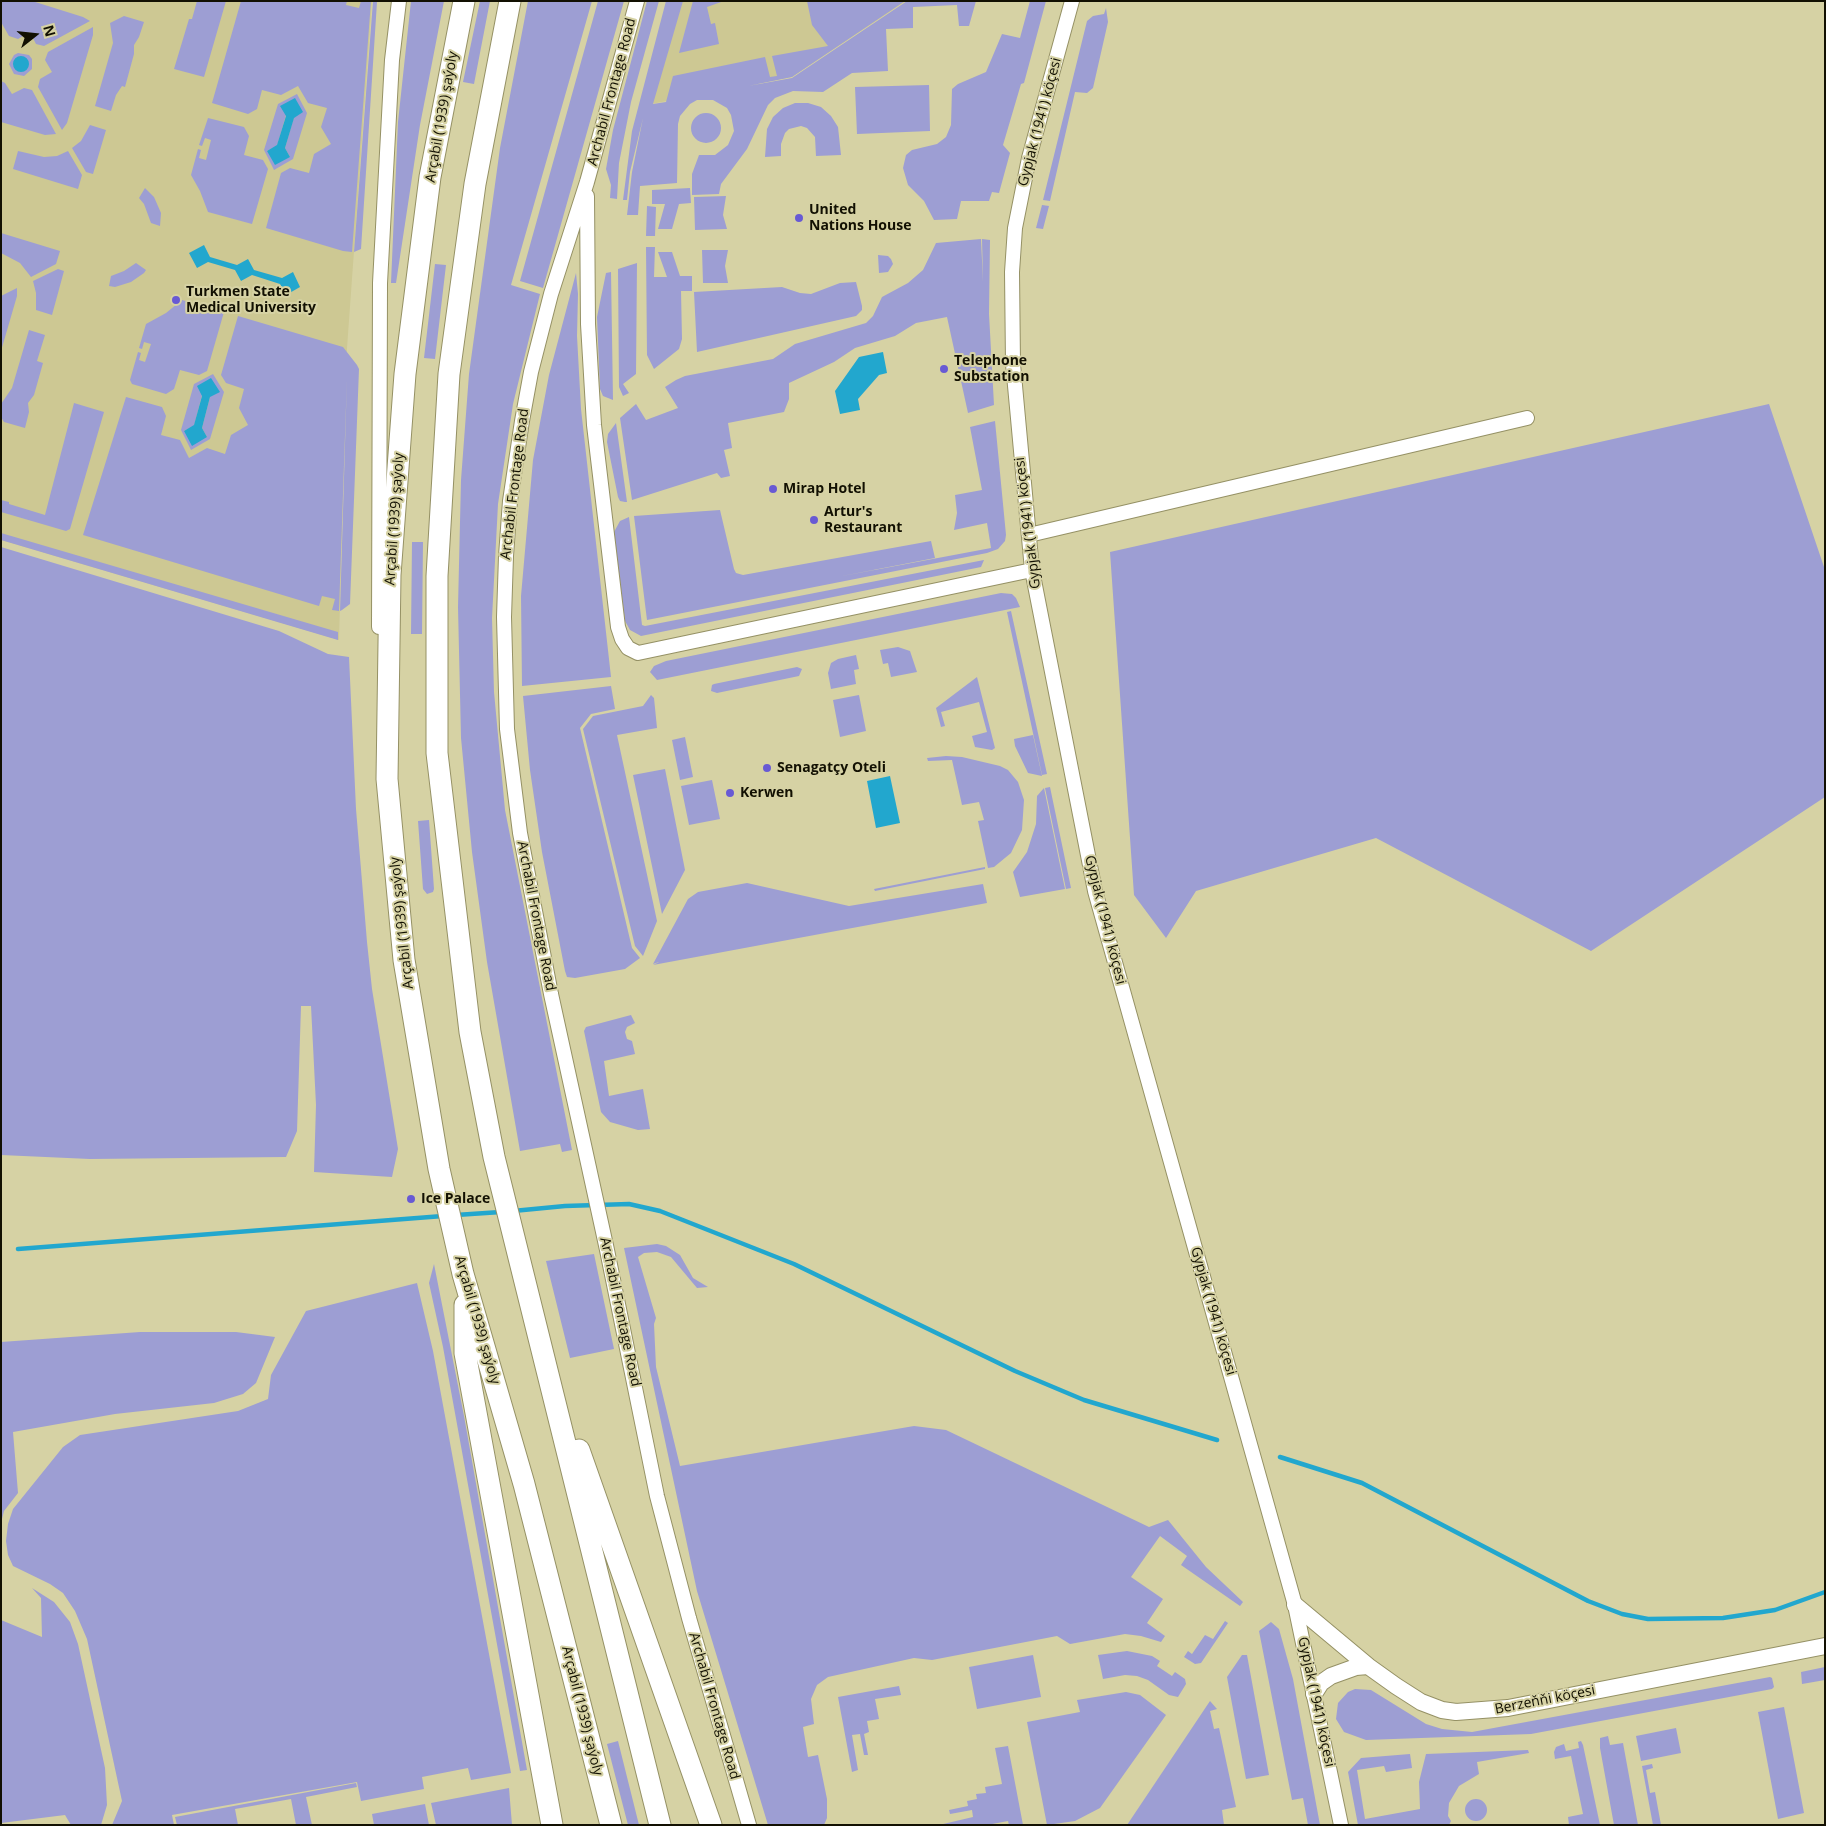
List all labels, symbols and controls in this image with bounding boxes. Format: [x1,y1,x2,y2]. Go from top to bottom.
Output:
north arrow [10,10,60,60]
street label: Archabil Frontage Road [584,16,640,168]
text: N [39,23,61,39]
street label: Arçabil (1939) şaýoly [422,50,462,184]
street label: Gypjak (1941) köçesi [1015,56,1065,188]
place label: United Nations House [809,202,911,234]
marker: United Nations House [793,212,805,224]
place label: Turkmen State Medical University [186,284,316,316]
marker: Turkmen State Medical University [170,294,182,306]
place label: Telephone Substation [954,353,1029,386]
marker: Telephone Substation [938,363,950,375]
street label: Archabil Frontage Road [497,407,533,561]
street label: Arçabil (1939) şaýoly [382,452,408,586]
street label: Gypjak (1941) köçesi [1012,456,1044,590]
place label: Mirap Hotel [783,481,866,497]
marker: Mirap Hotel [767,483,779,495]
place label: Artur's Restaurant [824,504,902,536]
marker: Artur's Restaurant [808,514,820,526]
place label: Senagatçy Oteli [777,760,886,776]
marker: Senagatçy Oteli [761,762,773,774]
place label: Kerwen [740,785,793,801]
marker: Kerwen [724,787,736,799]
street label: Archabil Frontage Road [513,840,559,992]
street label: Gypjak (1941) köçesi [1081,854,1129,986]
street label: Arçabil (1939) şaýoly [387,856,417,990]
place label: Ice Palace [421,1191,490,1207]
marker: Ice Palace [405,1193,417,1205]
street label: Archabil Frontage Road [596,1236,644,1388]
street label: Gypjak (1941) köçesi [1187,1245,1239,1377]
street label: Arçabil (1939) şaýoly [451,1254,503,1386]
street label: Archabil Frontage Road [685,1631,743,1781]
street label: Gypjak (1941) köçesi [1294,1635,1338,1769]
street label: Arçabil (1939) şaýoly [558,1645,606,1777]
street label: Berzeňňi köçesi [1493,1682,1597,1718]

